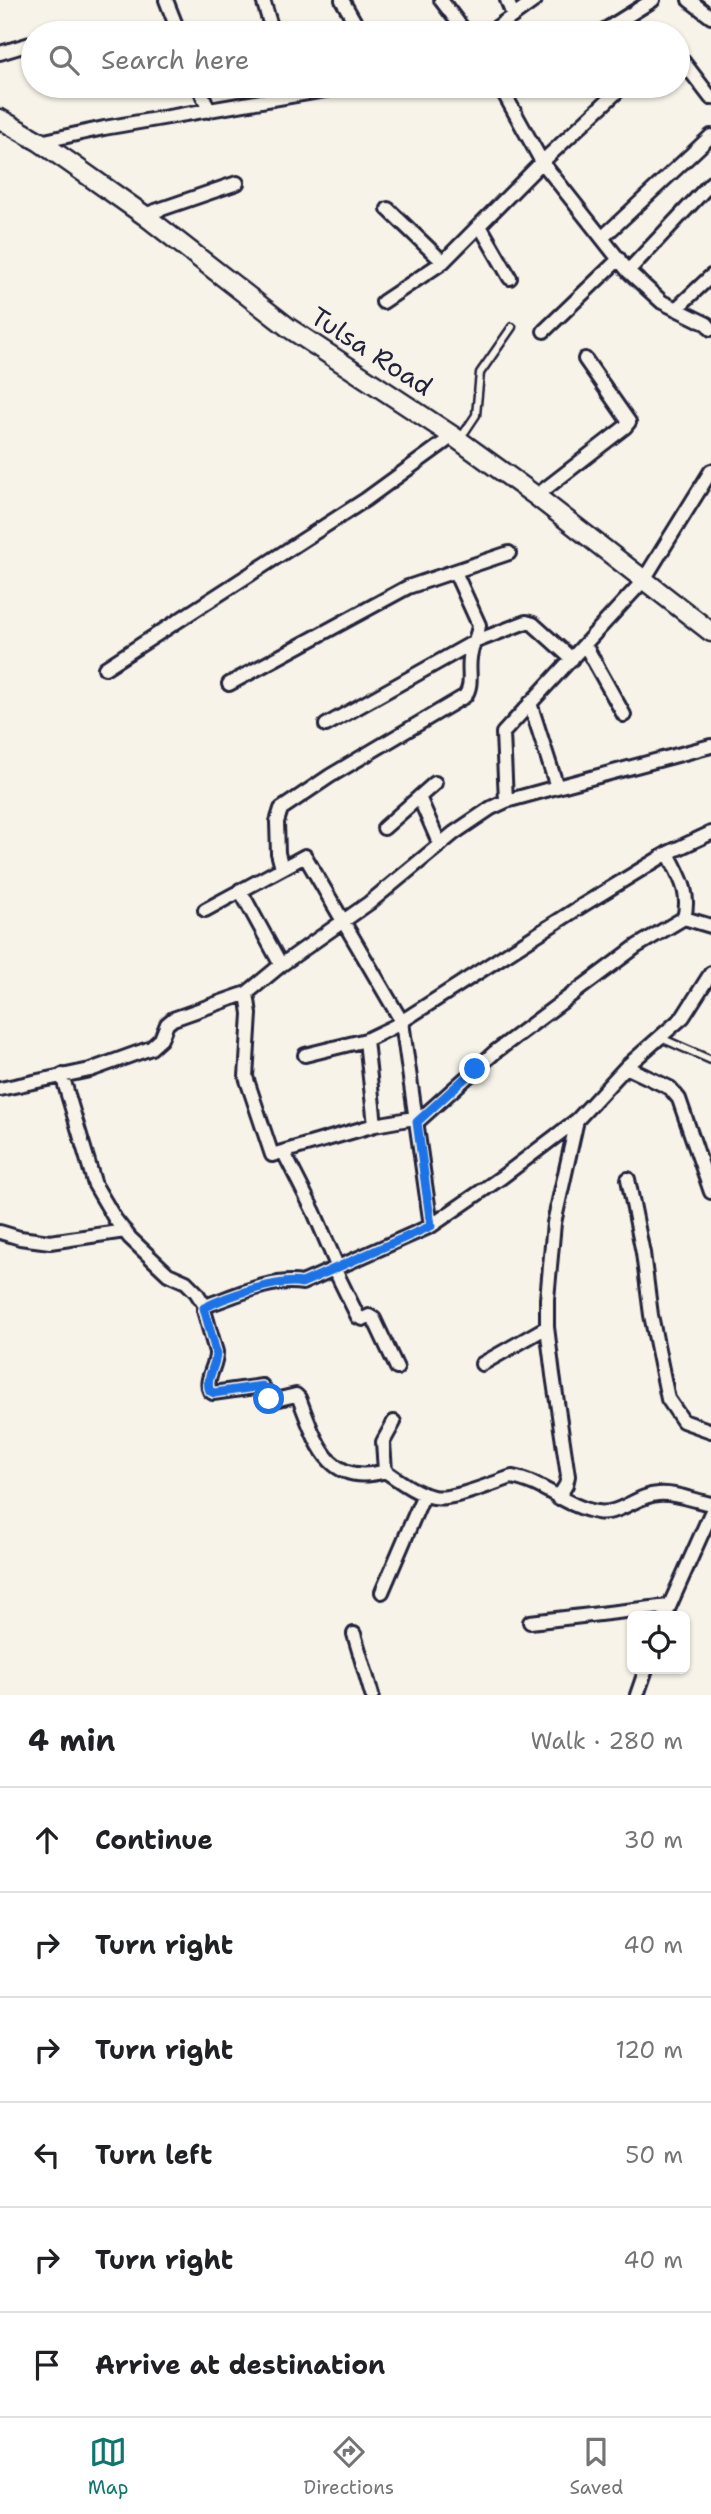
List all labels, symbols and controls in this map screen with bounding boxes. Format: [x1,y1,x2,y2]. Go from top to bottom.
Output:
search box [21,21,690,98]
icon: search [45,41,83,79]
text: Search here [101,42,250,77]
street label: Tulsa Road [304,298,440,404]
route end [459,1053,490,1084]
route start [253,1383,284,1414]
map controls [627,1611,690,1674]
button: locate [627,1611,690,1674]
text: 4 min [28,1720,115,1761]
text: Walk · 280 m [530,1726,683,1756]
icon: ahead [28,1821,66,1859]
text: Continue [95,1822,213,1857]
text: 30 m [624,1825,683,1855]
icon: right [28,1926,66,1964]
text: Turn right [95,1927,233,1962]
text: 40 m [623,1930,683,1960]
icon: right [28,2031,66,2069]
text: Turn right [95,2032,233,2067]
text: 120 m [615,2035,683,2065]
icon: left [28,2136,66,2174]
text: Turn left [95,2137,212,2172]
text: 50 m [625,2140,683,2170]
icon: right [28,2241,66,2279]
text: Turn right [95,2242,233,2277]
text: 40 m [623,2245,683,2275]
icon: arrive [28,2346,66,2384]
text: Arrive at destination [95,2347,385,2382]
tab: Map [88,2433,128,2500]
tab: Directions [304,2433,394,2500]
tab: Saved [569,2433,623,2500]

